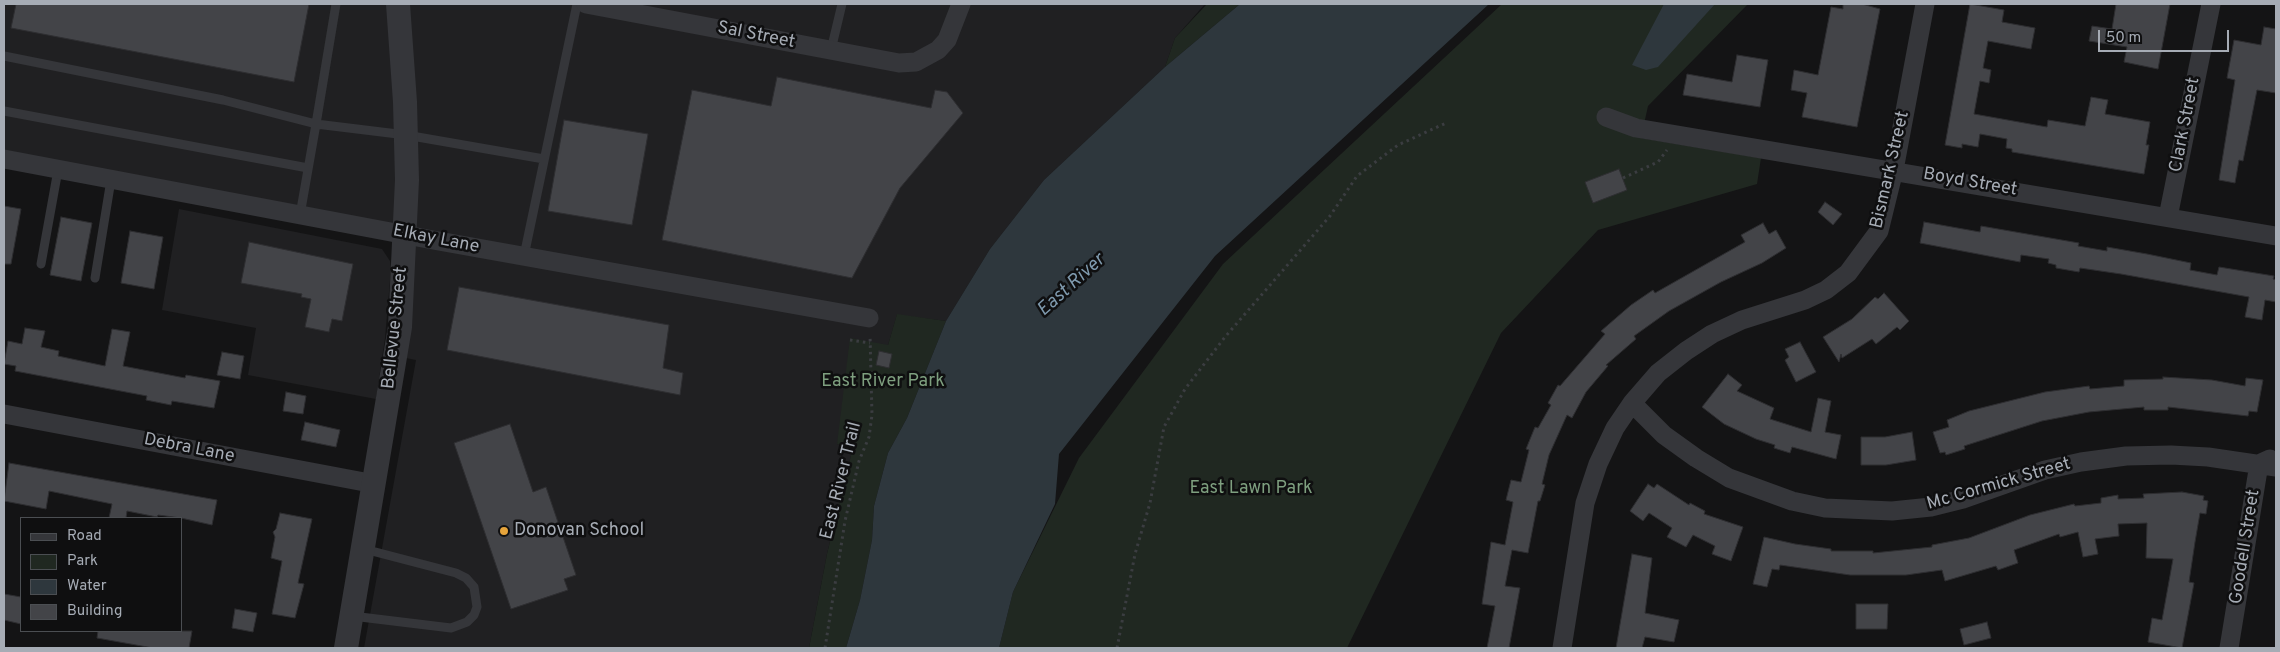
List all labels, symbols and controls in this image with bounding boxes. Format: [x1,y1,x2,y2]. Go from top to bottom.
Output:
street label: Sal Street [715,18,797,54]
scale bar [2100,20,2231,52]
text: 50 m [2106,29,2141,48]
street label: Clark Street [2166,76,2206,174]
street label: Bismark Street [1867,109,1915,231]
street label: Boyd Street [1921,164,2019,202]
street label: Elkay Lane [391,221,481,259]
water label: East River [1033,250,1111,322]
street label: Bellevue Street [379,266,413,390]
park label: East River Park [821,371,945,393]
street label: East River Trail [817,420,867,542]
street label: Debra Lane [142,430,236,468]
street label: Mc Cormick Street [1925,454,2073,516]
park label: East Lawn Park [1189,478,1313,500]
street label: Goodell Street [2226,488,2266,606]
legend [20,517,182,632]
place label: Donovan School [514,520,644,542]
marker: Donovan School [498,525,510,537]
text: Road [67,527,102,546]
text: Park [67,552,98,571]
text: Water [67,577,106,596]
text: Building [67,602,122,621]

